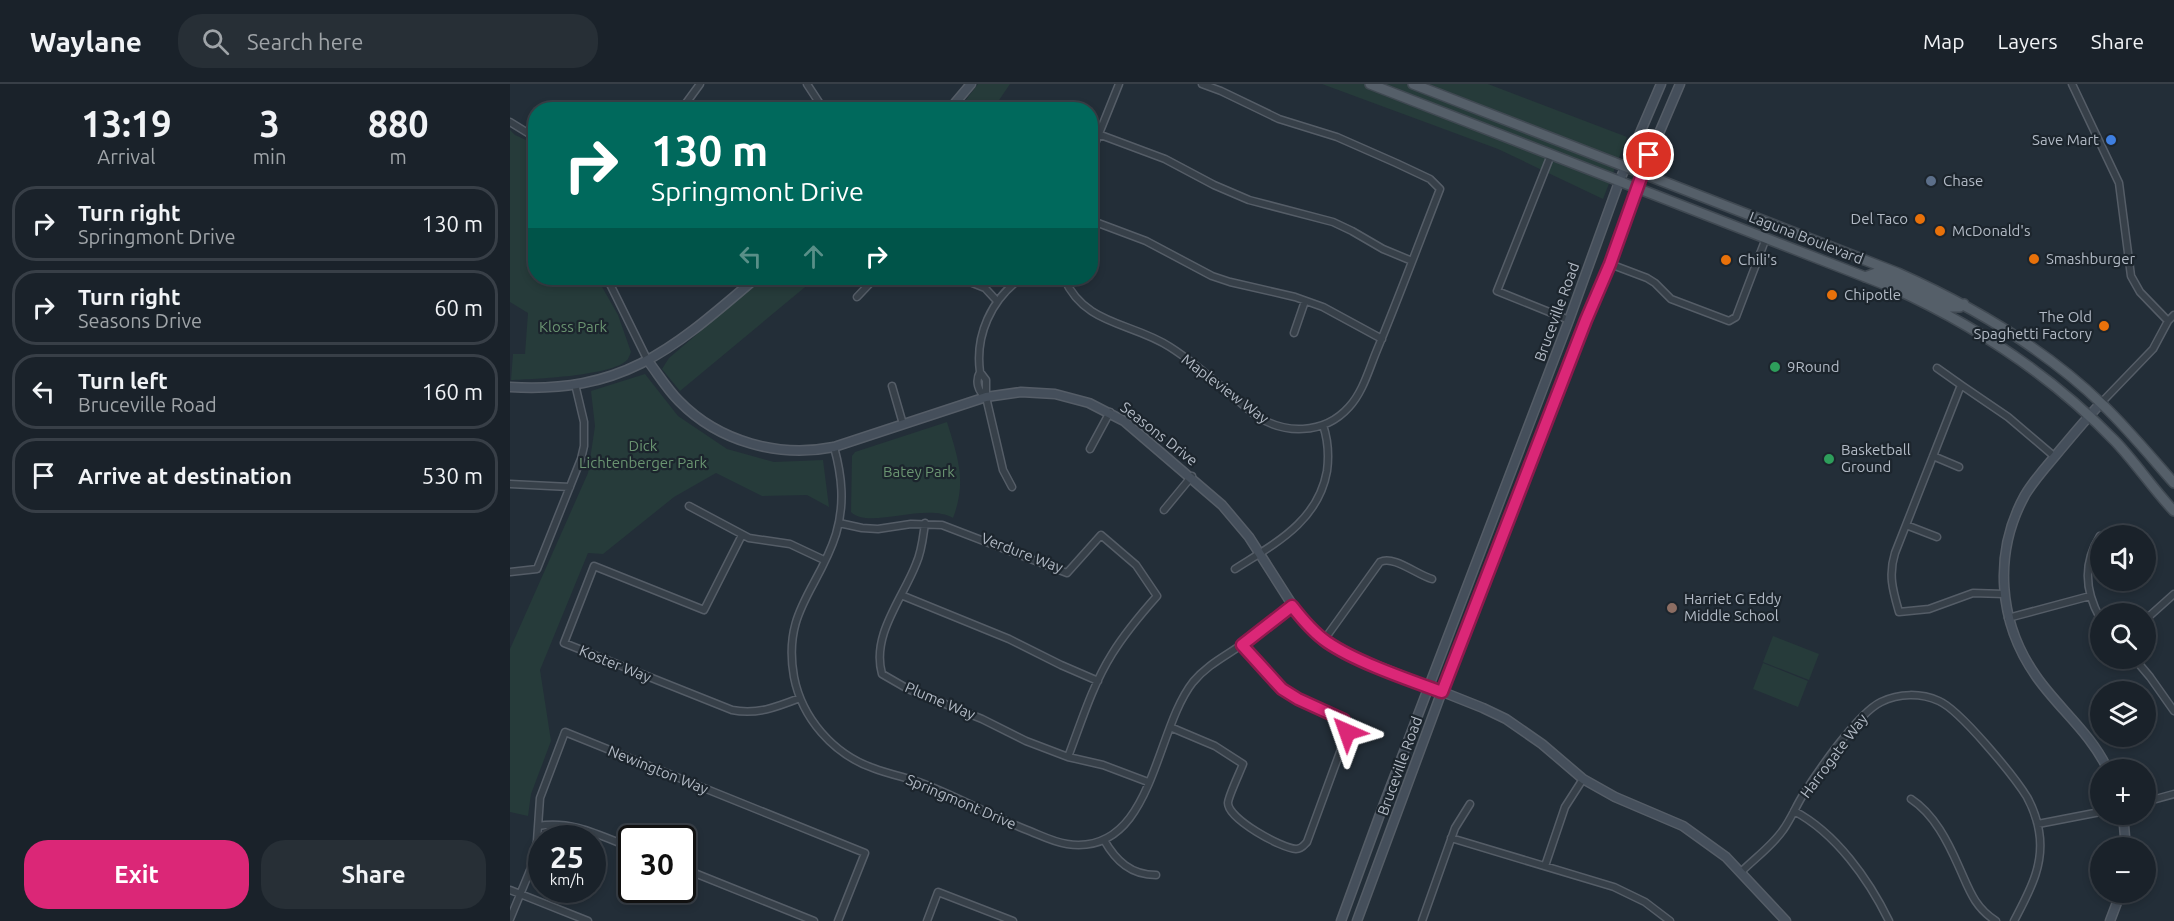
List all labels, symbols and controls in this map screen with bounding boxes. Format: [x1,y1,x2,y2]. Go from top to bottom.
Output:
search box [178,14,598,68]
icon: search [199,25,232,58]
text: Waylane [30,26,142,57]
text: Search here [247,29,363,54]
text: Map [1923,29,1964,53]
text: Layers [1997,29,2058,53]
text: Share [2091,29,2144,53]
text: 13:19 [81,103,171,144]
text: 3 [259,103,280,144]
text: 880 [368,103,429,144]
icon: right [552,126,630,204]
text: 130 m [651,127,768,174]
pin [1623,129,1674,180]
place label: Save Mart [2032,131,2099,148]
marker: Save Mart [2104,133,2118,147]
icon: arrive [1632,138,1665,171]
text: Arrival [97,145,156,168]
text: min [253,145,286,168]
text: m [390,145,407,168]
place label: Chase [1943,172,1983,189]
marker: Chase [1924,174,1938,188]
text: Springmont Drive [651,176,864,206]
text: Turn right [78,200,180,225]
icon: right [27,207,60,240]
street label: Laguna Boulevard [1747,208,1866,267]
place label: Del Taco [1851,210,1908,227]
text: 130 m [422,211,483,236]
marker: Del Taco [1913,212,1927,226]
place label: McDonald's [1952,222,2030,239]
marker: McDonald's [1933,224,1947,238]
text: Springmont Drive [78,225,236,248]
icon: left [734,240,767,273]
icon: ahead [797,240,830,273]
icon: right [860,240,893,273]
place label: Smashburger [2046,250,2136,267]
place label: Chili's [1738,251,1777,268]
marker: Smashburger [2027,252,2041,266]
marker: Chili's [1719,253,1733,267]
street label: Bruceville Road [1531,260,1582,364]
text: Turn right [78,284,180,309]
place label: Chipotle [1844,286,1901,303]
marker: Chipotle [1825,288,1839,302]
icon: right [27,291,60,324]
text: 60 m [434,295,483,320]
place label: The Old Spaghetti Factory [1973,308,2092,342]
text: Seasons Drive [78,309,202,332]
park label: Kloss Park [539,318,607,335]
marker: The Old Spaghetti Factory [2097,319,2111,333]
street label: Mapleview Way [1178,350,1272,427]
place label: 9Round [1787,358,1839,375]
marker: 9Round [1768,360,1782,374]
text: Turn left [78,368,168,393]
icon: left [27,375,60,408]
text: 160 m [422,379,483,404]
text: Bruceville Road [78,393,217,416]
street label: Seasons Drive [1117,398,1201,469]
park label: Dick Lichtenberger Park [579,437,707,471]
place label: Basketball Ground [1841,441,1911,475]
marker: Basketball Ground [1822,452,1836,466]
icon: arrive [27,459,60,492]
text: Arrive at destination [78,463,292,488]
text: 530 m [422,463,483,488]
park label: Batey Park [883,463,955,480]
map controls [2090,525,2156,903]
button: sound [2090,525,2156,591]
street label: Verdure Way [979,529,1065,576]
place label: Harriet G Eddy Middle School [1684,590,1781,624]
marker: Harriet G Eddy Middle School [1665,601,1679,615]
button: search [2090,603,2156,669]
street label: Koster Way [577,641,654,686]
street label: Plume Way [903,678,978,723]
button: layers [2090,681,2156,747]
position arrow [1315,700,1379,764]
street label: Harrogate Way [1797,710,1871,801]
street label: Bruceville Road [1374,714,1425,818]
street label: Newington Way [606,742,711,797]
button: + [2090,759,2156,825]
street label: Springmont Drive [903,771,1019,832]
speed limit sign: 30 [618,825,696,903]
button: − [2090,837,2156,903]
button: Exit [24,840,249,909]
button: Share [261,840,486,909]
text: 25 [550,840,584,874]
text: km/h [550,871,584,888]

